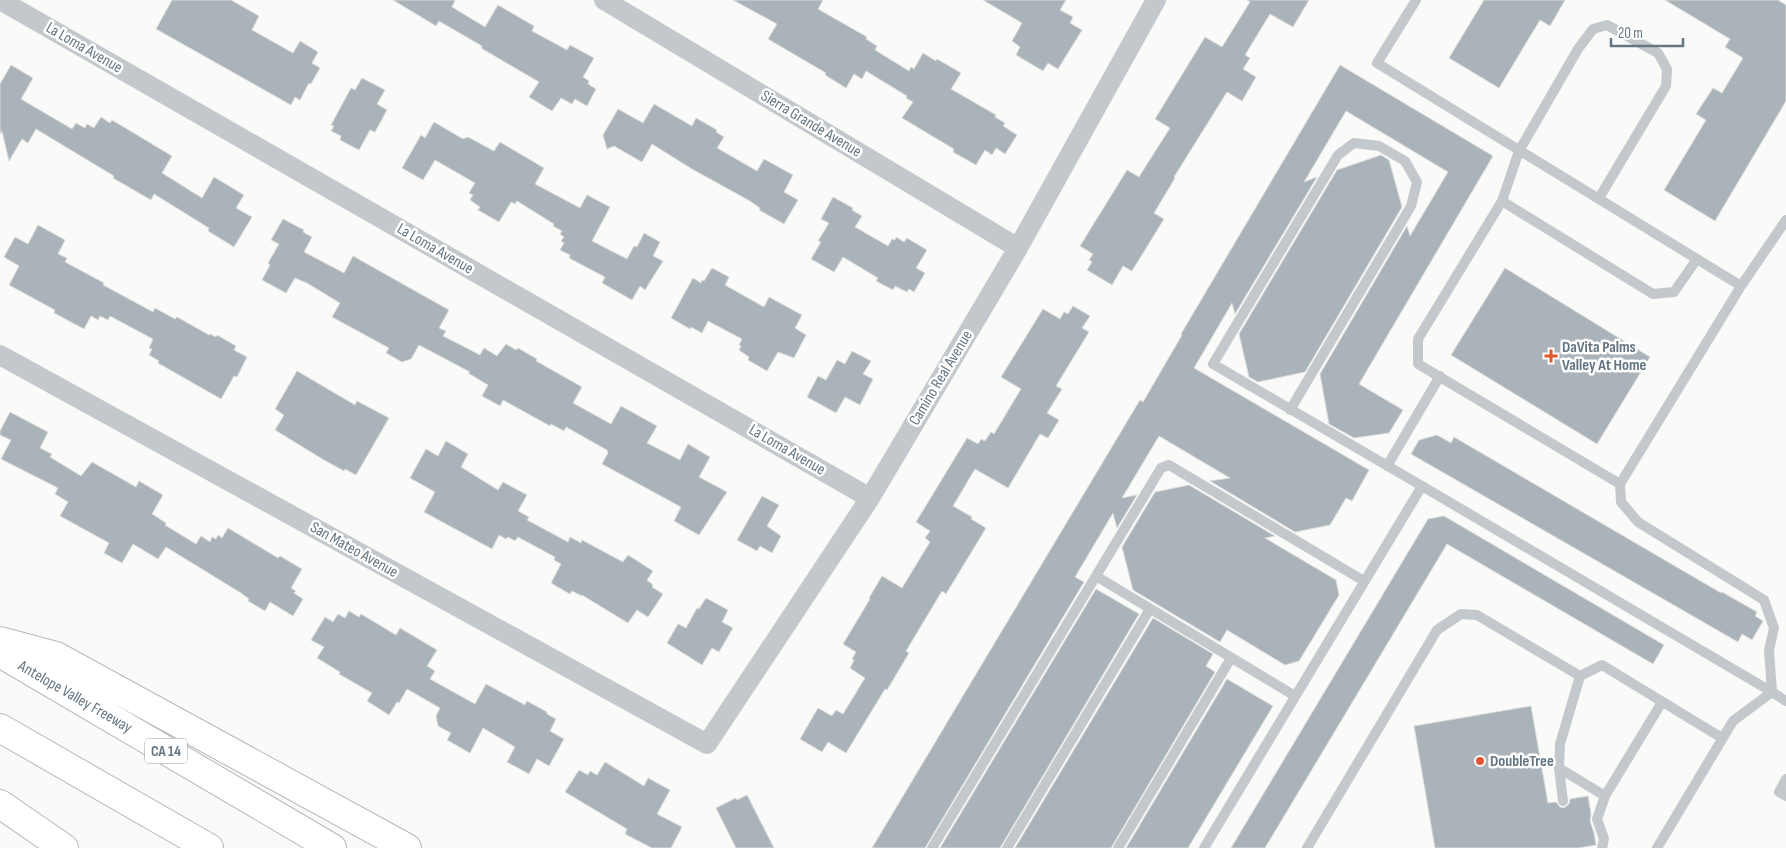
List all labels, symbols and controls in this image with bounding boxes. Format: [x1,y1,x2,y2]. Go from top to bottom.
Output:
scale bar [1611,15,1684,47]
street label: La Loma Avenue [42,18,126,78]
text: 20 m [1618,24,1643,43]
street label: Sierra Grande Avenue [757,86,865,162]
street label: La Loma Avenue [393,219,477,279]
street label: Camino Real Avenue [905,327,977,429]
place label: DaVita Palms Valley At Home [1562,338,1647,375]
marker: DaVita Palms Valley At Home [1544,349,1558,363]
street label: La Loma Avenue [745,420,829,480]
street label: San Mateo Avenue [307,518,401,582]
street label: Antelope Valley Freeway [14,656,135,737]
road number: CA 14 [145,738,187,764]
place label: DoubleTree [1490,752,1554,771]
marker: DoubleTree [1474,755,1486,767]

